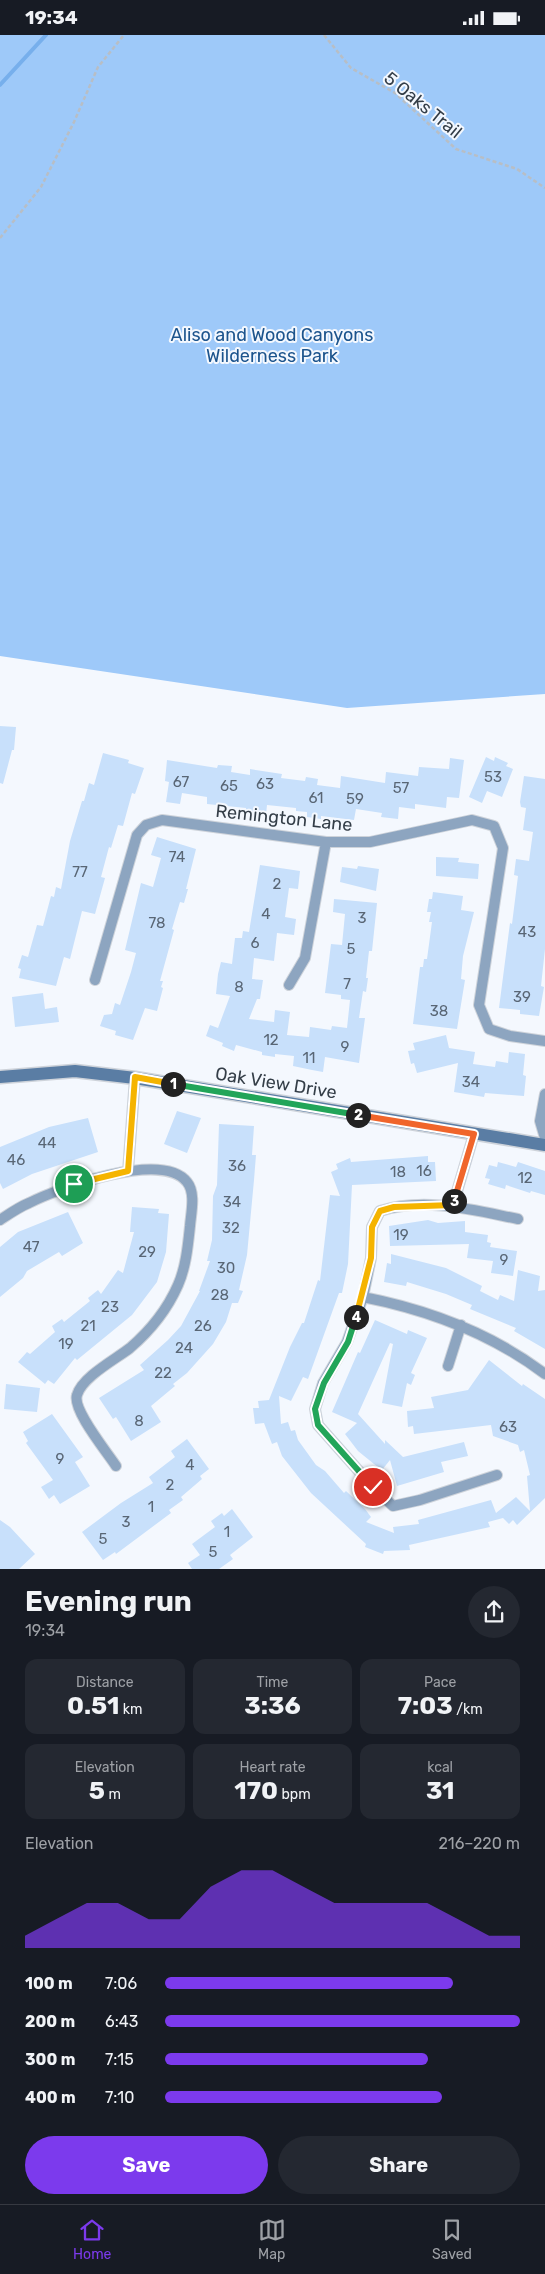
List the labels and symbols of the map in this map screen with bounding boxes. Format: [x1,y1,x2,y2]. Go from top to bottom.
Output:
street label: 5 Oaks Trail [380,67,466,143]
park label: Aliso and Wood Canyons Wilderness Park [171,324,373,367]
house number: 53 [484,768,502,786]
house number: 67 [173,773,189,791]
house number: 63 [256,775,274,793]
house number: 65 [220,777,238,795]
house number: 57 [393,779,410,797]
house number: 61 [308,789,324,807]
house number: 59 [346,790,364,808]
street label: Remington Lane [214,800,354,836]
house number: 74 [169,848,185,866]
house number: 77 [72,863,88,881]
house number: 2 [273,875,282,893]
house number: 4 [261,905,271,923]
house number: 3 [357,909,367,927]
house number: 78 [148,914,166,932]
house number: 43 [518,923,536,941]
house number: 6 [250,934,260,952]
house number: 5 [347,940,356,958]
house number: 7 [343,975,351,993]
house number: 8 [234,978,244,996]
house number: 39 [513,988,531,1006]
house number: 38 [430,1002,448,1020]
house number: 12 [263,1031,279,1049]
house number: 9 [341,1038,350,1056]
house number: 11 [303,1049,315,1067]
street label: Oak View Drive [214,1063,338,1103]
pin: 1 [160,1071,186,1097]
house number: 34 [462,1073,480,1091]
pin: 2 [346,1103,370,1127]
house number: 44 [38,1134,56,1152]
house number: 46 [7,1151,25,1169]
house number: 36 [228,1157,246,1175]
house number: 16 [416,1162,432,1180]
pin [53,1163,95,1205]
house number: 18 [390,1163,406,1181]
house number: 12 [517,1169,533,1187]
pin: 3 [442,1189,466,1213]
house number: 34 [223,1193,241,1211]
house number: 32 [222,1219,240,1237]
house number: 19 [393,1226,409,1244]
house number: 47 [23,1238,40,1256]
house number: 29 [138,1243,156,1261]
house number: 9 [500,1251,509,1269]
house number: 30 [217,1259,235,1277]
house number: 28 [211,1286,229,1304]
house number: 23 [101,1298,119,1316]
pin: 4 [344,1305,368,1329]
house number: 21 [80,1317,96,1335]
house number: 26 [194,1317,212,1335]
house number: 19 [58,1335,74,1353]
house number: 24 [175,1339,193,1357]
house number: 22 [154,1364,172,1382]
house number: 8 [134,1412,144,1430]
house number: 63 [499,1418,517,1436]
house number: 9 [56,1450,65,1468]
house number: 4 [185,1456,195,1474]
pin [352,1466,394,1508]
house number: 2 [166,1476,175,1494]
house number: 1 [148,1498,154,1516]
house number: 3 [121,1513,131,1531]
house number: 1 [224,1523,230,1541]
house number: 5 [99,1530,108,1548]
house number: 5 [209,1543,218,1561]

